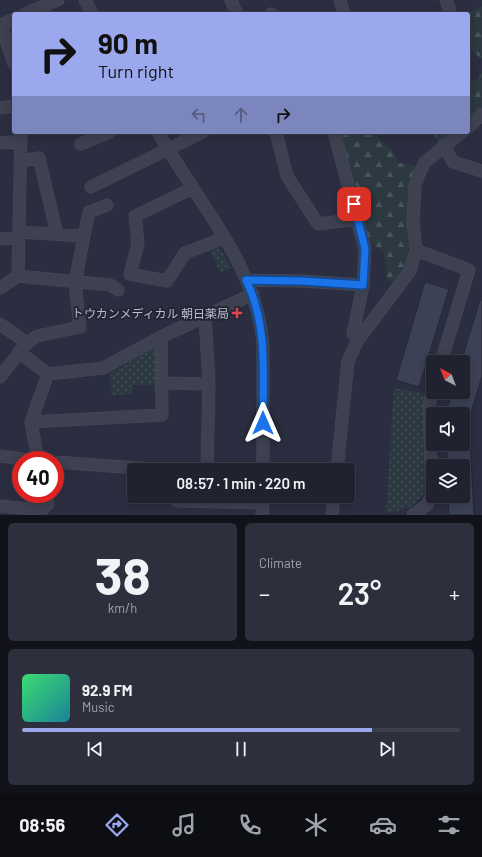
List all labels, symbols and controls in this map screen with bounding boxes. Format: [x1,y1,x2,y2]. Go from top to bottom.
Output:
text: 90 m [98,26,158,60]
icon: right [32,28,84,80]
text: Turn right [98,60,174,82]
icon: left [188,104,210,126]
icon: ahead [230,104,252,126]
icon: right [272,104,294,126]
pin [337,187,371,221]
icon: arrive [343,193,365,215]
place label: トウカンメディカル 朝日薬局 [72,306,229,320]
marker: トウカンメディカル 朝日薬局 [232,308,242,318]
north arrow [426,355,470,399]
map controls [426,355,470,503]
position arrow [242,402,284,444]
button: sound [426,407,470,451]
speed limit sign: 40 [12,451,64,503]
button: layers [426,459,470,503]
text: 08:57 · 1 min · 220 m [176,474,306,492]
text: 38 [94,543,151,605]
text: Climate [259,555,302,571]
text: 23° [338,575,381,611]
text: − [259,580,270,606]
text: + [449,580,460,606]
text: km/h [108,600,137,616]
text: 92.9 FM [82,681,133,699]
text: Music [82,699,115,715]
icon: previous [84,738,106,760]
icon: pause [230,738,252,760]
icon: next [376,738,398,760]
icon: directions [103,811,131,839]
icon: music [170,811,198,839]
icon: phone [236,811,264,839]
icon: climate [302,811,330,839]
icon: car [369,811,397,839]
icon: filters [435,811,463,839]
text: 08:56 [19,814,65,836]

